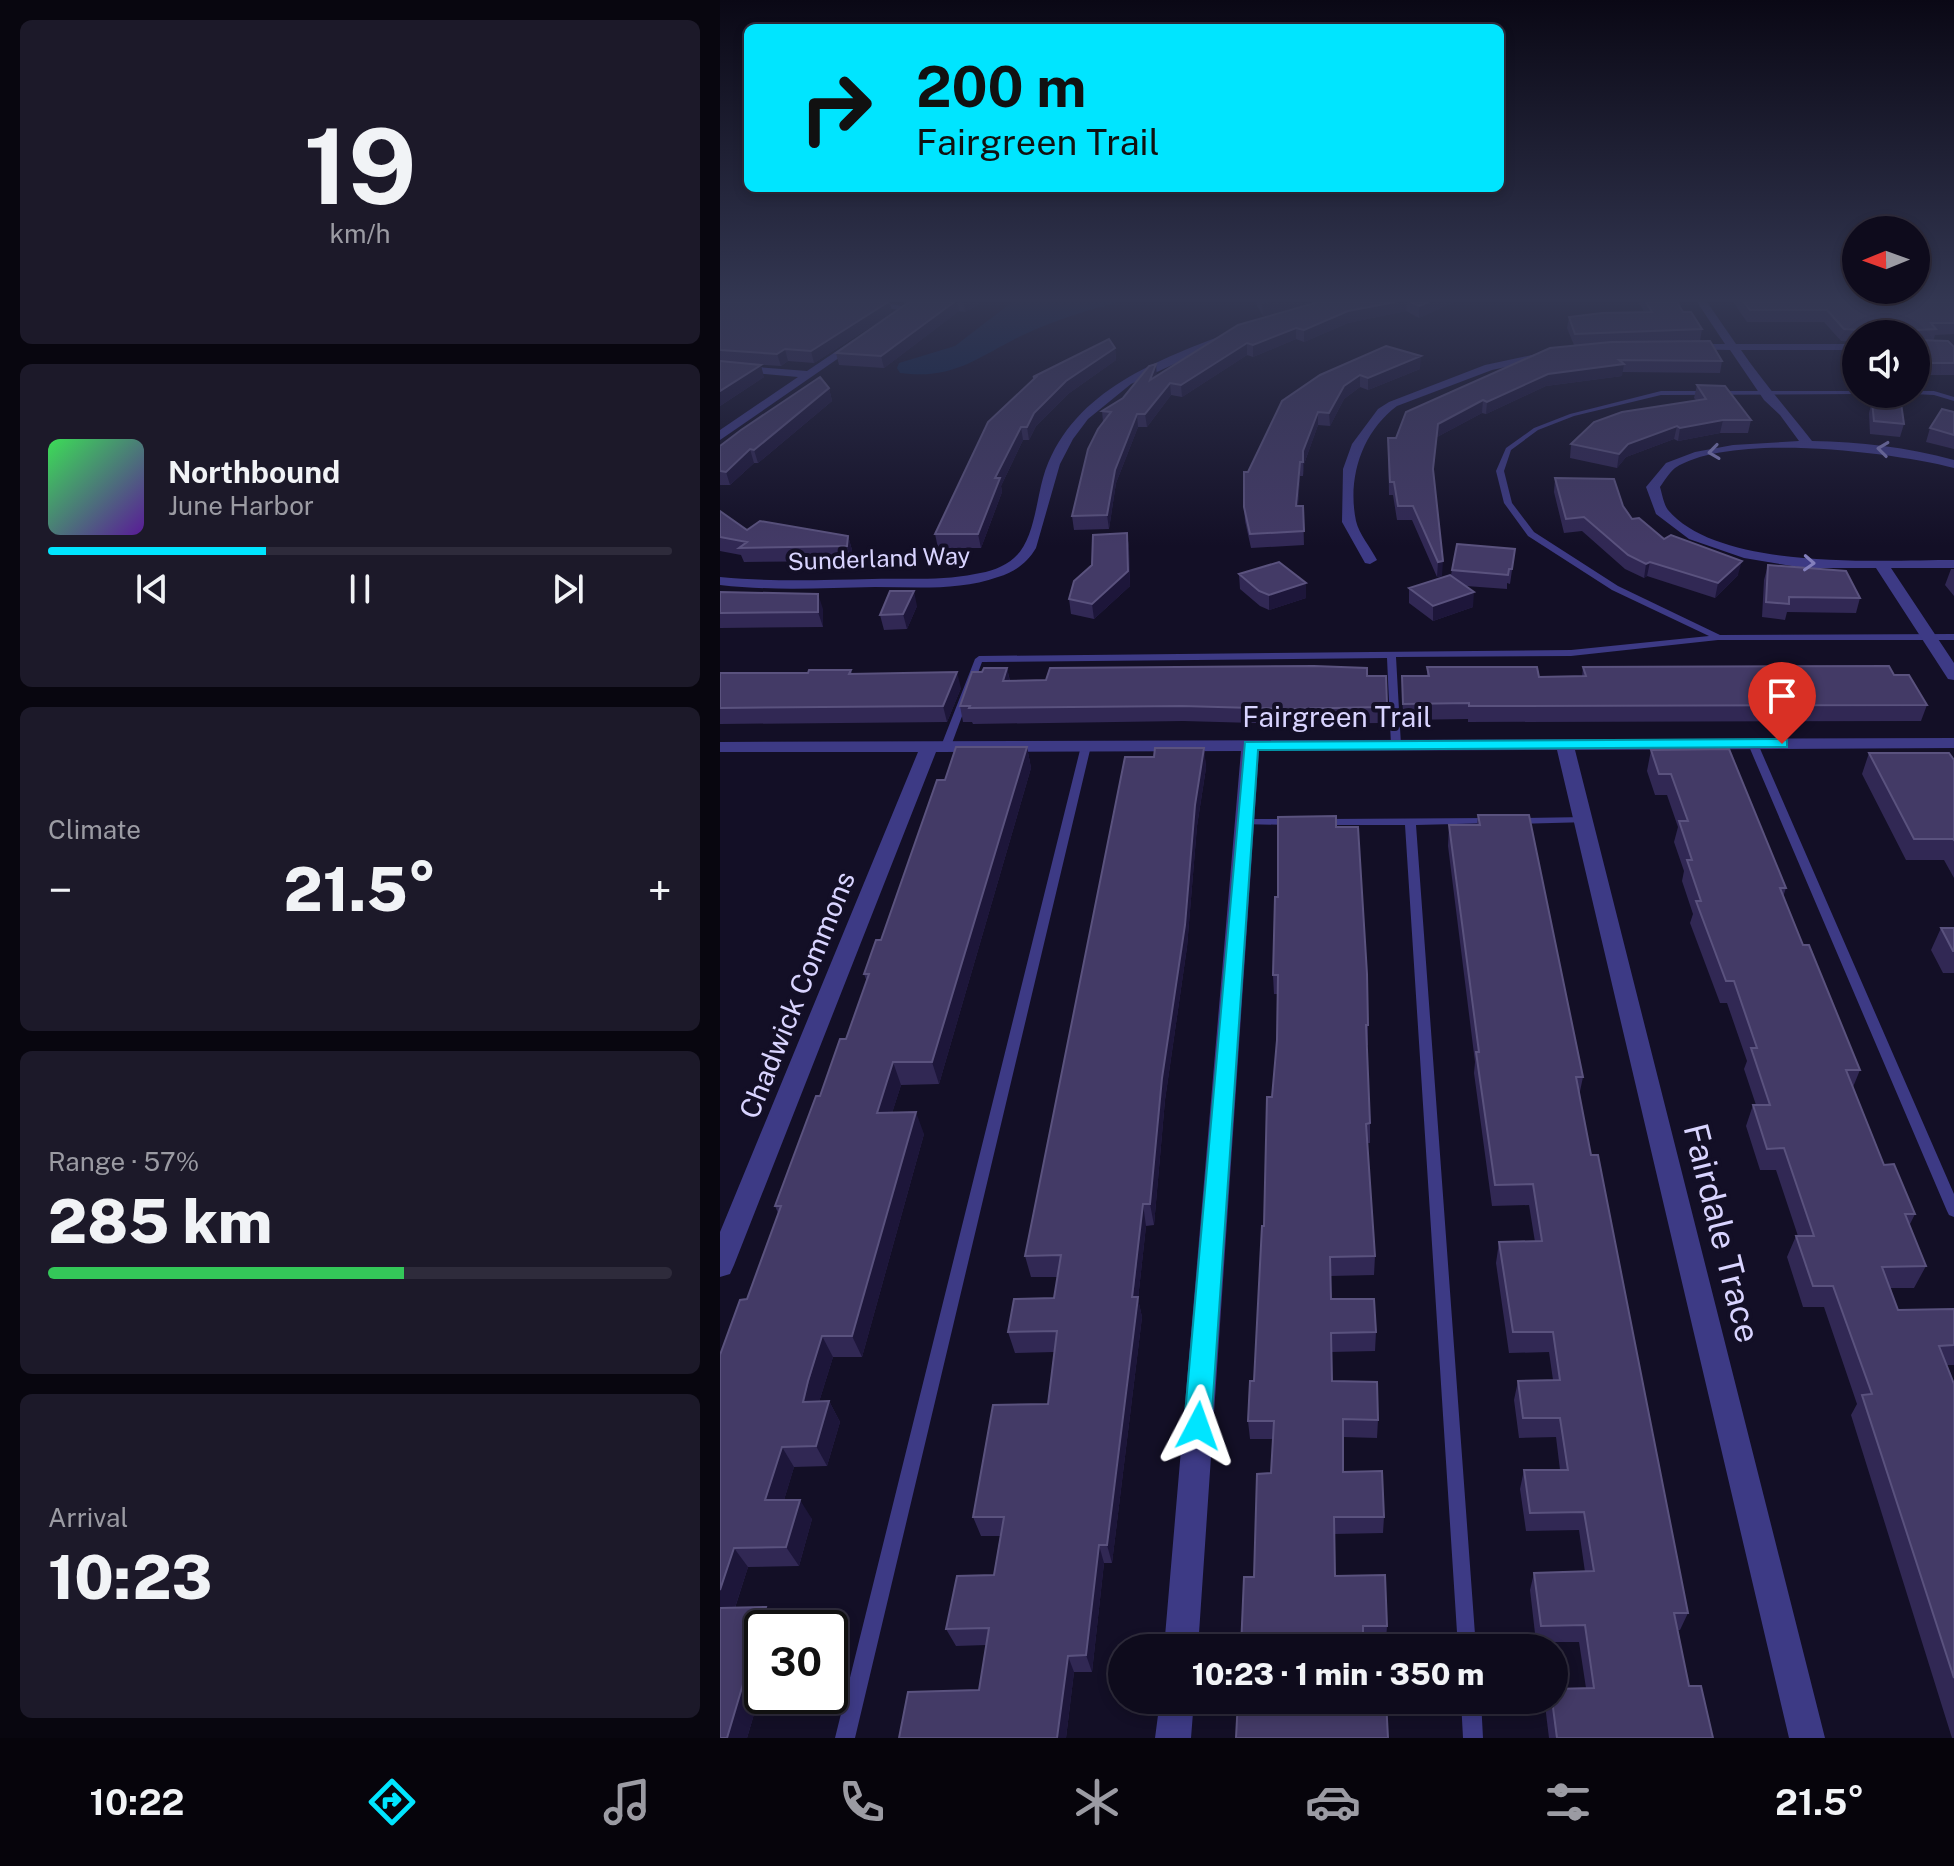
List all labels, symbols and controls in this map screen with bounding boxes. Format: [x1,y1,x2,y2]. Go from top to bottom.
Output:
text: 200 m [916,54,1086,120]
icon: right [784,56,888,160]
text: 19 [303,105,417,227]
text: Fairgreen Trail [916,121,1160,163]
north arrow [1842,216,1930,304]
map controls [1842,216,1930,408]
text: km/h [329,218,391,249]
button: sound [1842,320,1930,408]
one-way arrow [1876,441,1889,458]
one-way arrow [1708,443,1721,460]
text: Northbound [168,454,340,490]
text: June Harbor [168,490,314,521]
street label: Sunderland Way [787,541,971,575]
one-way arrow [1803,554,1816,571]
icon: previous [130,567,174,611]
icon: pause [338,567,382,611]
icon: next [546,567,590,611]
pin [1748,662,1816,744]
icon: arrive [1760,674,1804,718]
street label: Fairgreen Trail [1242,700,1432,733]
text: Climate [48,814,141,845]
text: 21.5° [284,854,437,925]
text: − [48,864,72,916]
text: + [648,864,672,916]
street label: Chadwick Commons [732,867,861,1123]
street label: Fairdale Trace [1675,1119,1769,1347]
text: Range · 57% [48,1146,199,1177]
text: 285 km [48,1186,272,1257]
position arrow [1156,1384,1240,1468]
text: Arrival [48,1502,128,1533]
text: 10:23 [48,1542,212,1613]
speed limit sign: 30 [744,1610,848,1714]
text: 10:23 · 1 min · 350 m [1192,1656,1484,1692]
icon: directions [364,1774,420,1830]
icon: music [599,1774,655,1830]
icon: phone [834,1774,890,1830]
icon: climate [1069,1774,1125,1830]
icon: car [1305,1774,1361,1830]
icon: filters [1540,1774,1596,1830]
text: 10:22 [90,1781,184,1823]
text: 21.5° [1775,1781,1864,1823]

